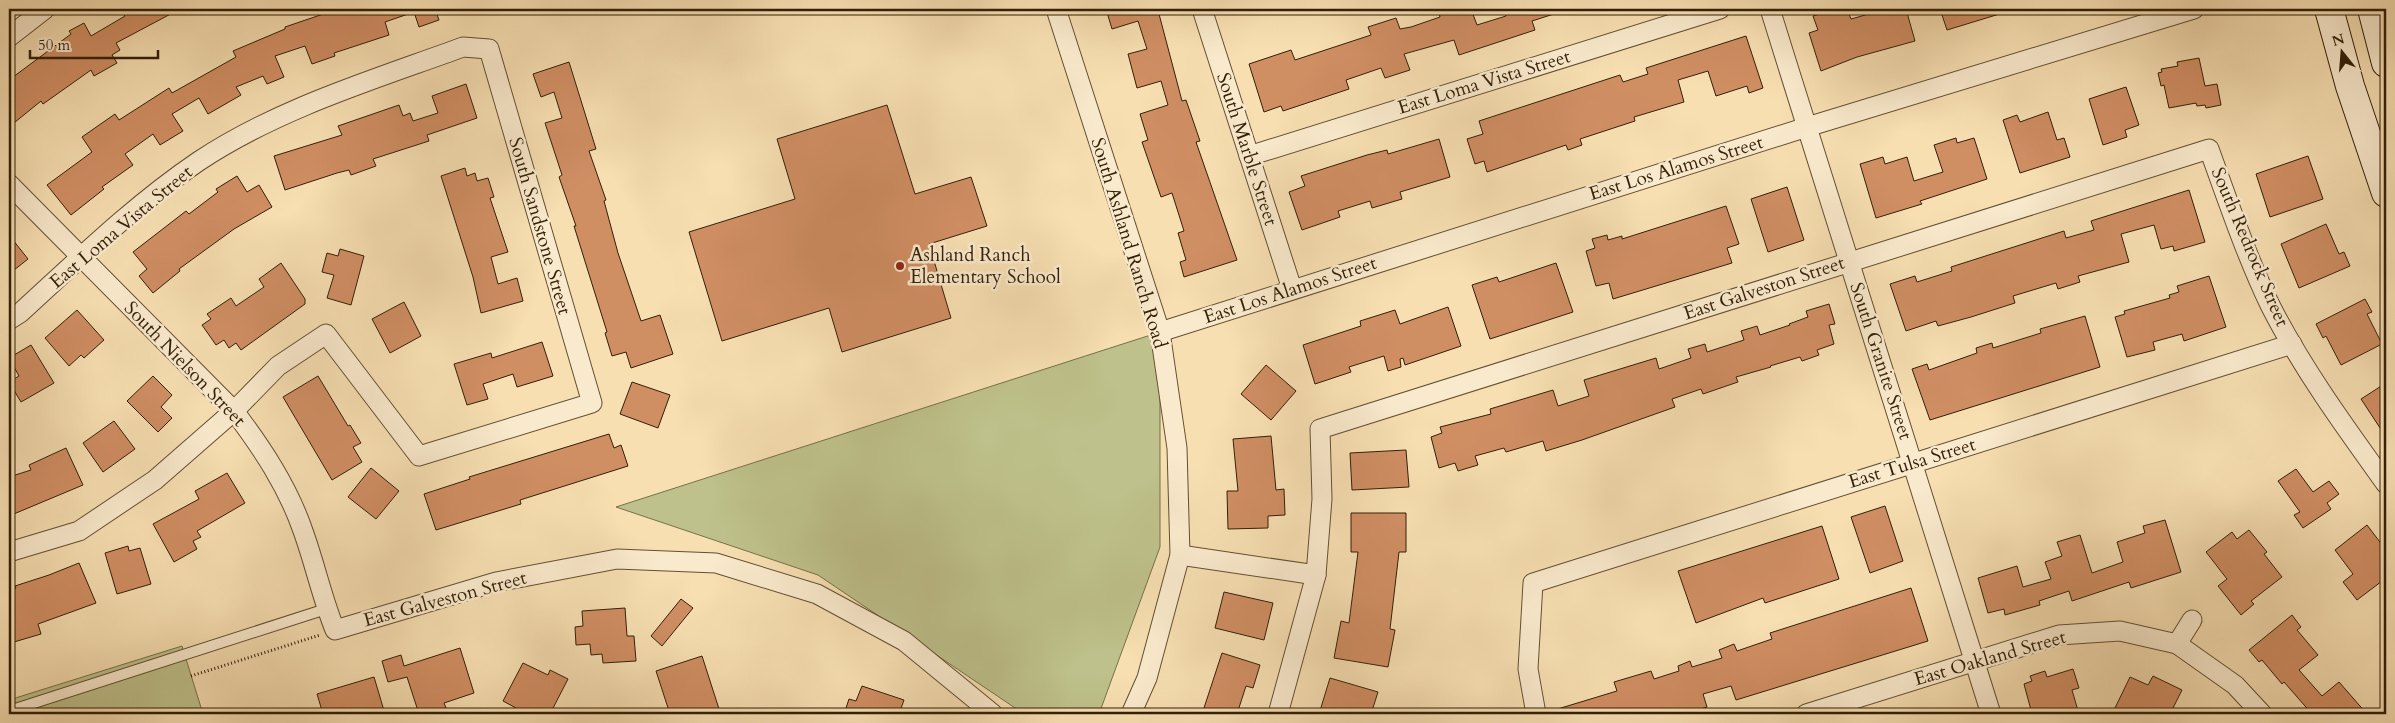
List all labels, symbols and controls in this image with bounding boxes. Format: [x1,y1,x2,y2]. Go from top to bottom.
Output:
scale bar [30,28,158,60]
north arrow [2318,28,2368,78]
text: N [2330,29,2347,51]
text: 50 m [38,35,70,55]
street label: East Loma Vista Street [1394,43,1574,121]
street label: South Marble Street [1210,69,1284,229]
street label: East Los Alamos Street [1586,129,1766,207]
street label: South Sandstone Street [502,134,578,318]
street label: South Ashland Ranch Road [1085,134,1173,352]
street label: East Loma Vista Street [44,159,198,295]
street label: South Redrock Street [2205,163,2295,331]
place label: Ashland Ranch Elementary School [910,242,1061,290]
street label: East Los Alamos Street [1200,250,1380,330]
street label: East Galveston Street [1680,250,1848,326]
marker: Ashland Ranch Elementary School [894,260,906,272]
street label: South Granite Street [1843,279,1919,443]
street label: South Nielson Street [118,296,252,432]
street label: East Tulsa Street [1845,431,1979,495]
street label: East Galveston Street [361,565,529,633]
street label: East Oakland Street [1911,624,2069,692]

